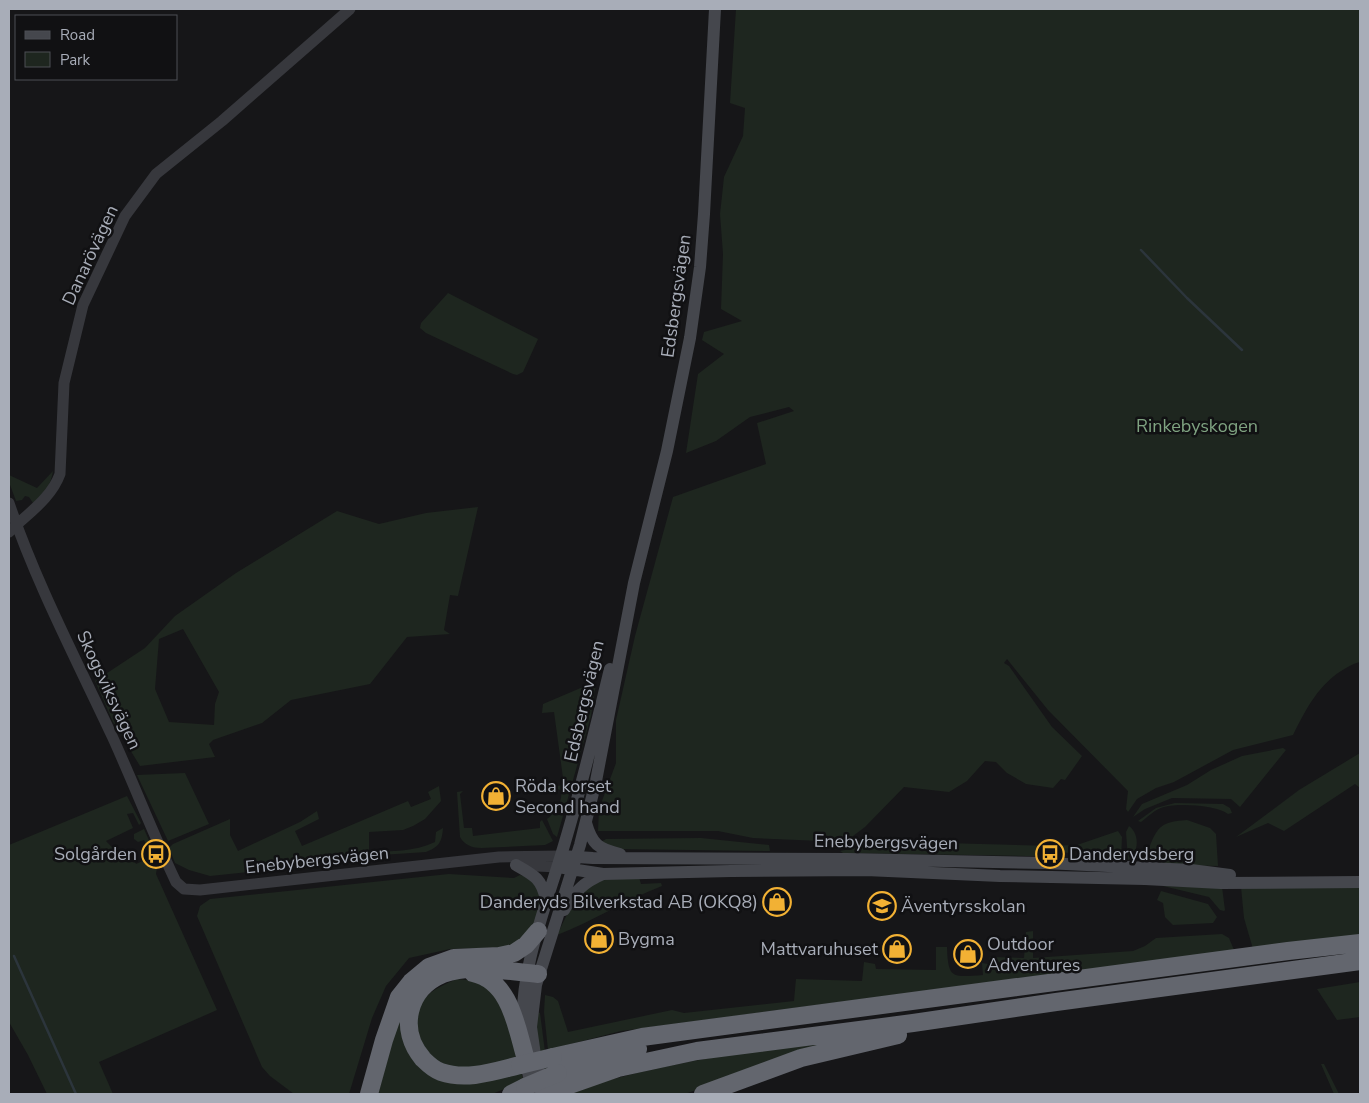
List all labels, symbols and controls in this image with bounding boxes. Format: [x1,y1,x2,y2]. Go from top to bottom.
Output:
legend [15,15,178,80]
text: Road [60,25,95,45]
text: Park [60,50,90,70]
street label: Danarövägen [56,201,124,309]
street label: Edsbergsvägen [655,233,697,359]
park label: Rinkebyskogen [1136,414,1258,438]
street label: Skogsviksvägen [71,627,147,753]
street label: Edsbergsvägen [558,638,610,764]
place label: Röda korset Second hand [515,774,620,819]
shop icon: Röda korset Second hand [481,781,511,811]
street label: Enebybergsvägen [814,829,958,855]
bus stop icon: Solgården [141,839,171,869]
bus stop icon: Danderydsberg [1035,839,1065,869]
street label: Enebybergsvägen [244,841,390,879]
place label: Solgården [54,842,137,866]
place label: Danderydsberg [1069,842,1194,866]
shop icon: Danderyds Bilverkstad AB (OKQ8) [762,887,792,917]
place label: Danderyds Bilverkstad AB (OKQ8) [480,890,758,914]
school or university icon: Äventyrsskolan [867,891,897,921]
place label: Äventyrsskolan [901,894,1026,918]
shop icon: Bygma [584,924,614,954]
place label: Bygma [618,927,675,951]
place label: Outdoor Adventures [987,932,1080,977]
shop icon: Mattvaruhuset [882,934,912,964]
place label: Mattvaruhuset [761,937,879,961]
shop icon: Outdoor Adventures [953,939,983,969]

